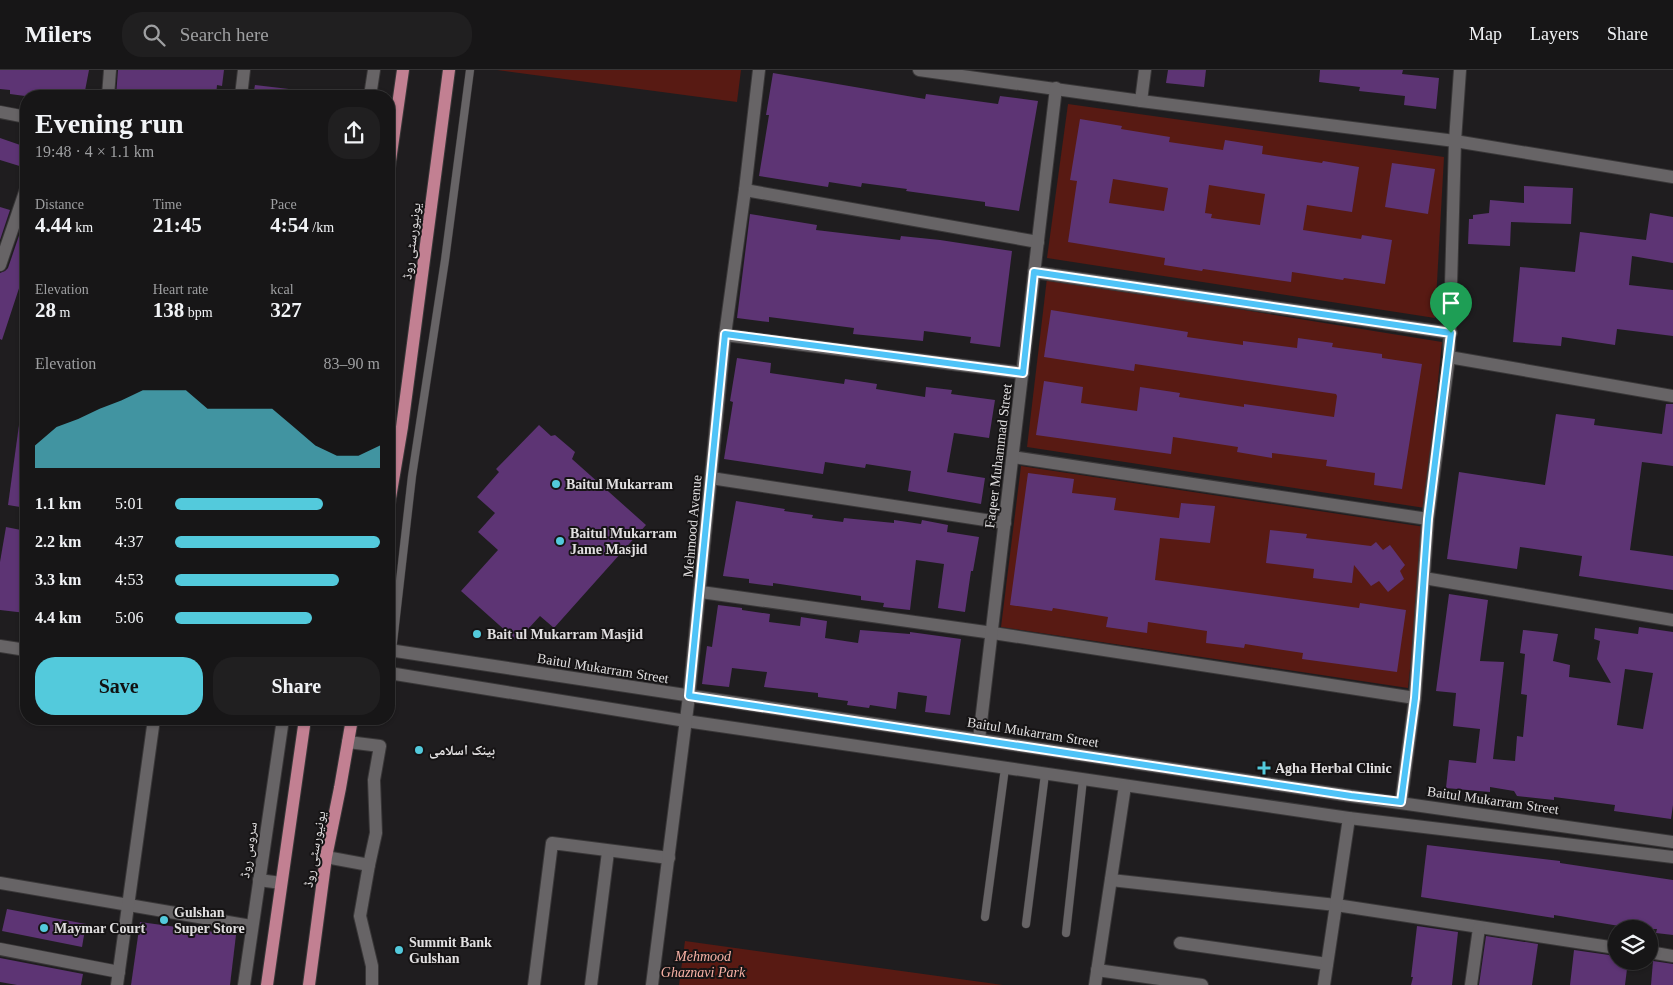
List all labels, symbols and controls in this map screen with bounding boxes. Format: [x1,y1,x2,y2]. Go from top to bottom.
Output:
search box [122,12,472,57]
text: Milers [25,21,92,47]
icon: search [140,21,168,49]
text: Search here [180,24,269,45]
text: Map [1469,24,1502,44]
text: Layers [1530,24,1579,44]
text: Share [1607,24,1648,44]
button: share [328,107,380,159]
text: Evening run [35,108,184,139]
text: 19:48 · 4 × 1.1 km [35,143,154,160]
text: Distance [35,197,84,212]
text: Time [153,197,182,212]
text: Pace [270,197,297,212]
street label: یونیورسٹی روڈ [399,202,425,280]
text: 4.44 [35,213,72,237]
text: 21:45 [153,213,202,237]
text: 4:54 [270,213,309,237]
text: km [72,220,93,235]
text: /km [309,220,334,235]
text: Elevation [35,282,89,297]
text: Heart rate [153,282,208,297]
text: kcal [270,282,294,297]
pin [1430,282,1472,333]
icon: arrive [1437,289,1465,317]
text: 28 [35,298,56,322]
text: 138 [153,298,184,322]
text: 327 [270,298,302,322]
text: m [56,305,70,320]
text: bpm [184,305,213,320]
text: Elevation [35,355,96,372]
text: 83–90 m [324,355,380,372]
street label: Faqeer Muhammad Street [982,383,1015,529]
street label: Mehmood Avenue [681,474,704,578]
place label: Baitul Mukarram [566,477,673,492]
marker: Baitul Mukarram [550,478,562,490]
text: 1.1 km [35,495,81,512]
text: 5:01 [115,495,143,512]
place label: Baitul Mukarram Jame Masjid [570,526,677,557]
text: 2.2 km [35,533,81,550]
text: 4:37 [115,533,143,550]
marker: Baitul Mukarram Jame Masjid [554,535,566,547]
text: 3.3 km [35,571,81,588]
text: 4:53 [115,571,143,588]
text: 4.4 km [35,609,81,626]
text: 5:06 [115,609,143,626]
place label: Bait ul Mukarram Masjid [487,627,643,642]
marker: Bait ul Mukarram Masjid [471,628,483,640]
street label: Baitul Mukarram Street [536,651,670,686]
button: Save [35,657,203,715]
button: Share [213,657,380,715]
street label: Baitul Mukarram Street [966,715,1100,750]
place label: بینک اسلامی [429,743,495,759]
marker: بینک اسلامی [413,744,425,756]
marker: Agha Herbal Clinic [1257,761,1271,775]
place label: Agha Herbal Clinic [1275,761,1392,776]
street label: Baitul Mukarram Street [1426,784,1560,817]
street label: یونیورسٹی روڈ [300,810,330,889]
street label: سروس روڈ [237,821,261,879]
place label: Gulshan Super Store [174,905,245,936]
marker: Gulshan Super Store [158,914,170,926]
map controls [1608,920,1658,970]
button: layers [1608,920,1658,970]
place label: Maymar Court [54,921,145,936]
marker: Maymar Court [38,922,50,934]
place label: Summit Bank Gulshan [409,935,492,966]
marker: Summit Bank Gulshan [393,944,405,956]
park label: Mehmood Ghaznavi Park [661,949,746,980]

